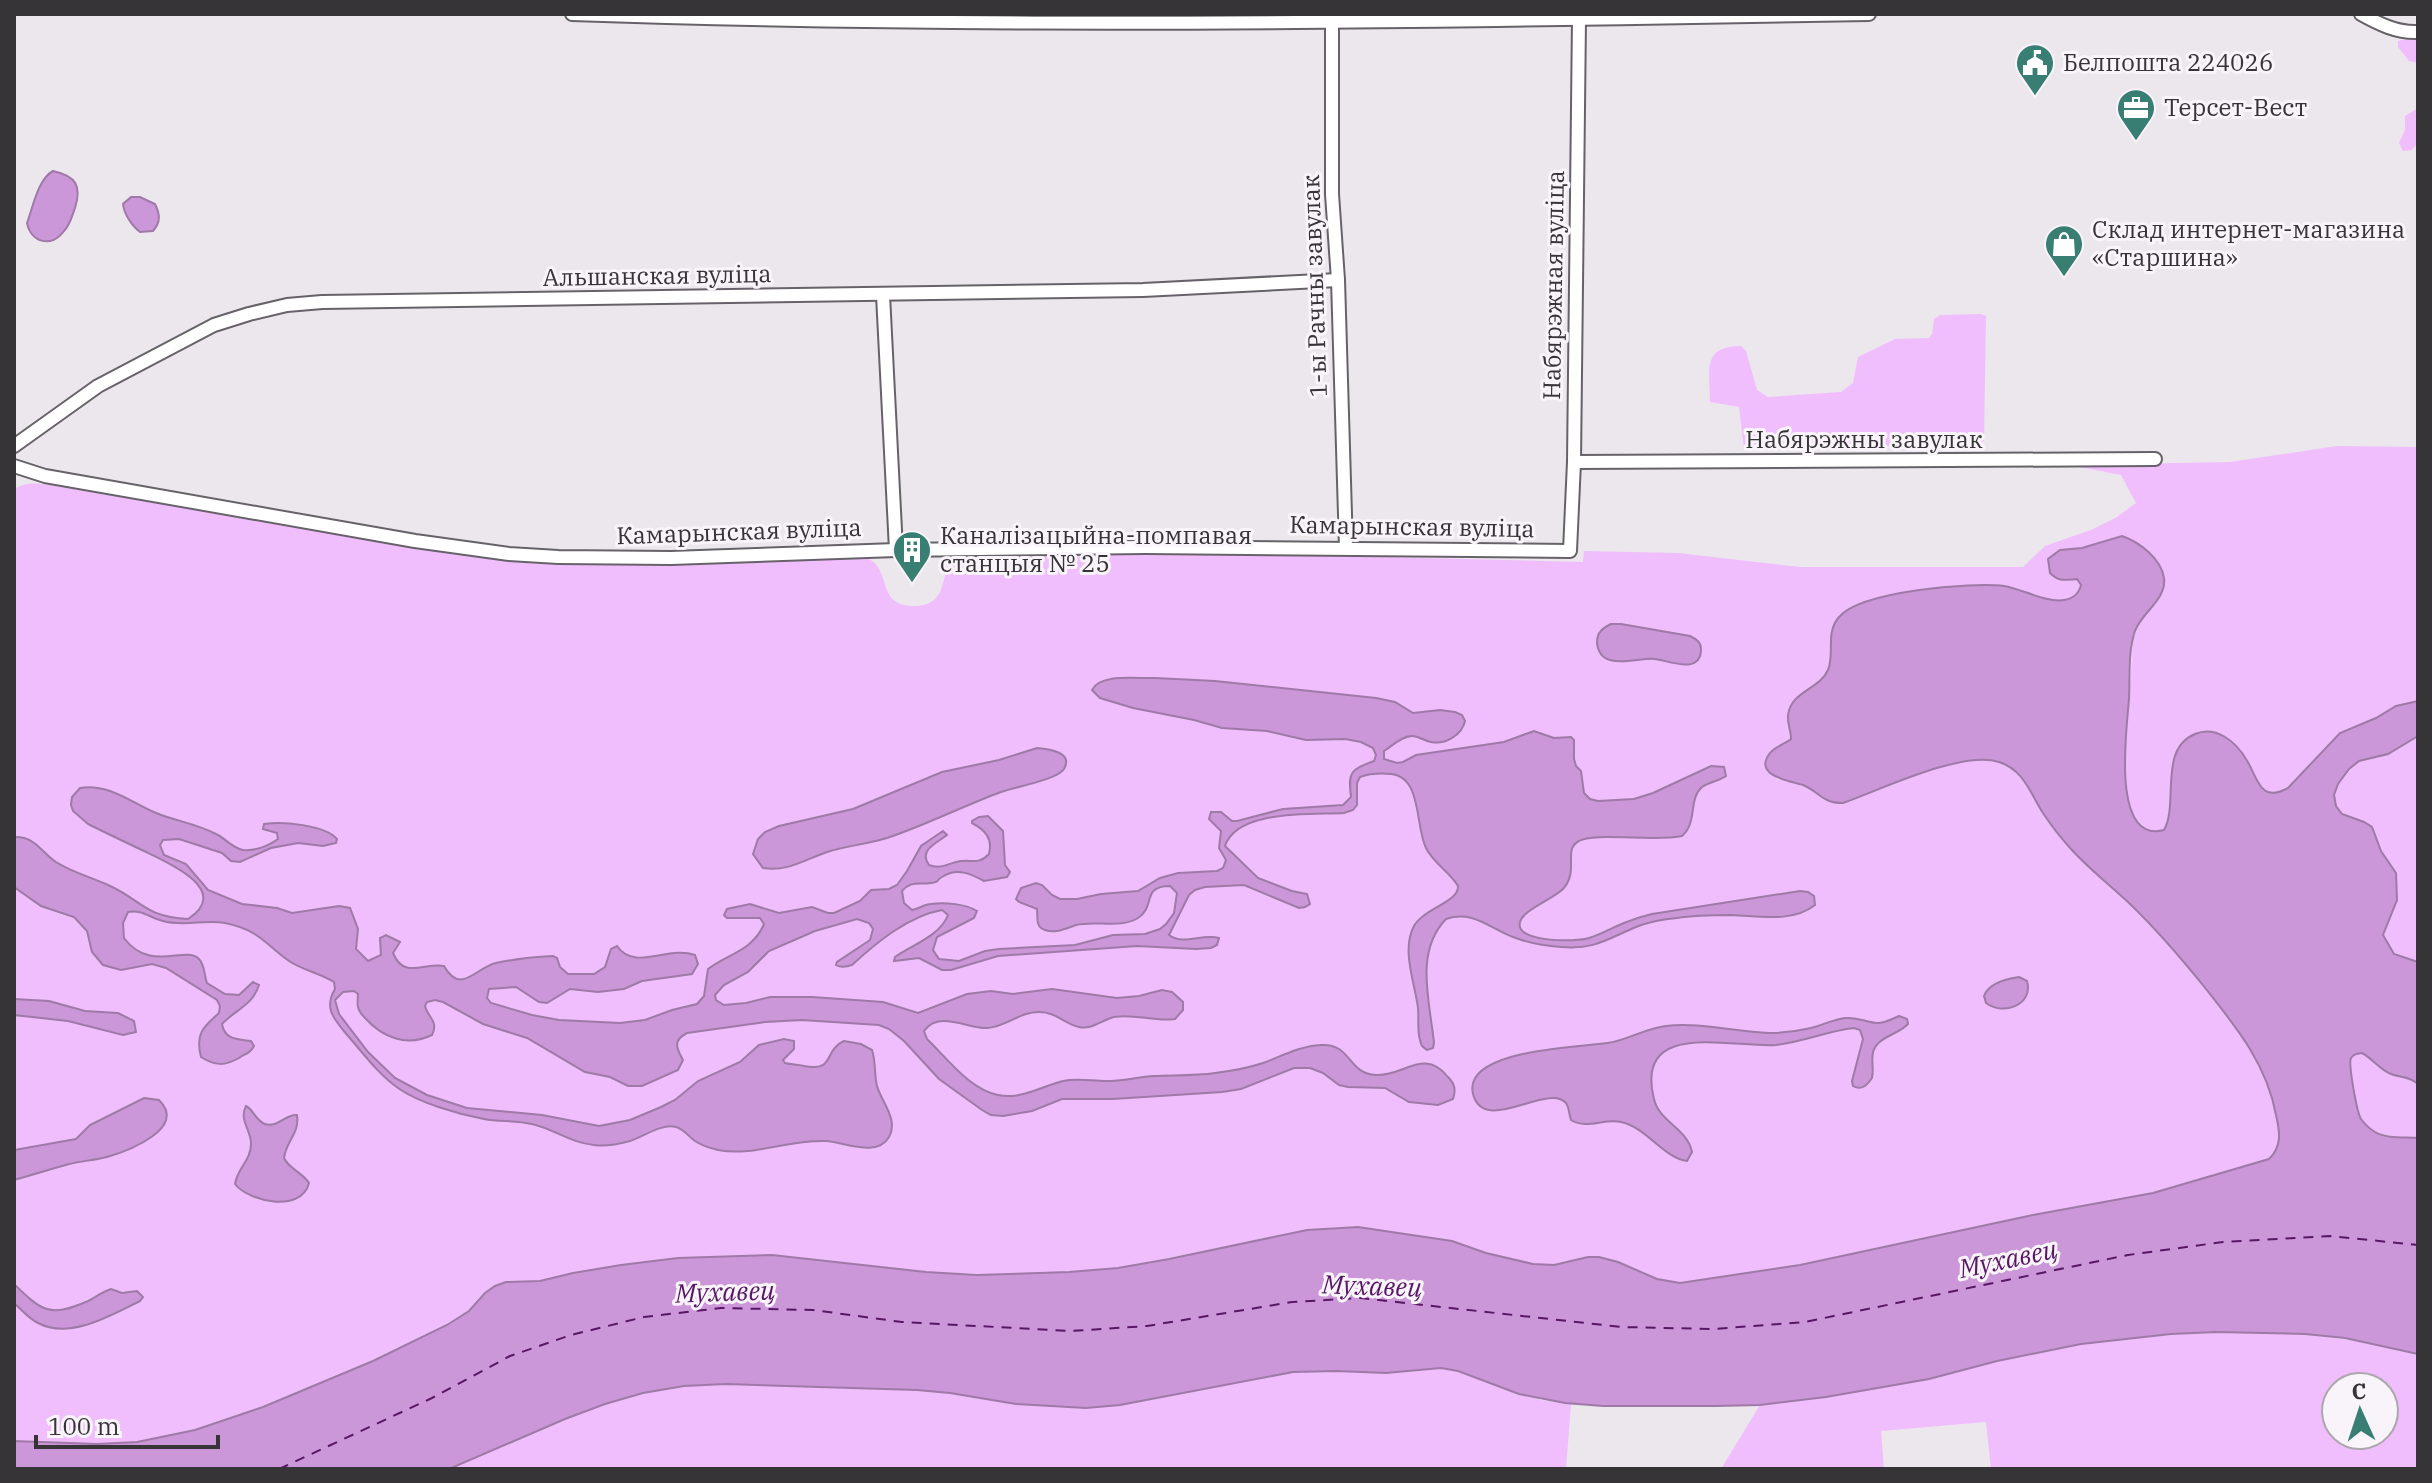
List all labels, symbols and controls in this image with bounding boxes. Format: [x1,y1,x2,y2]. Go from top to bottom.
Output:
public building icon: Белпошта 224026 [2014,42,2056,97]
place label: Белпошта 224026 [2063,46,2273,78]
office icon: Терсет-Вест [2115,87,2157,142]
place label: Терсет-Вест [2164,91,2307,123]
street label: Набярэжная вуліца [1535,170,1571,400]
street label: 1-ы Рачны завулак [1294,174,1334,398]
place label: Склад интернет-магазина «Старшина» [2092,213,2405,273]
shop icon: Склад интернет-магазина «Старшина» [2043,223,2085,278]
street label: Альшанская вуліца [542,257,772,293]
street label: Набярэжны завулак [1745,423,1983,455]
street label: Камарынская вуліца [1289,508,1535,544]
street label: Камарынская вуліца [616,511,862,551]
place label: Каналізацыйна-помпавая станцыя № 25 [940,519,1252,579]
building icon: Каналізацыйна-помпавая станцыя № 25 [891,529,933,584]
water label: Мухавец [1955,1231,2060,1285]
water label: Мухавец [1321,1266,1423,1304]
water label: Мухавец [674,1272,775,1310]
north arrow [2320,1371,2400,1451]
text: С [2351,1376,2367,1405]
scale bar [36,1399,218,1449]
text: 100 m [48,1410,120,1442]

